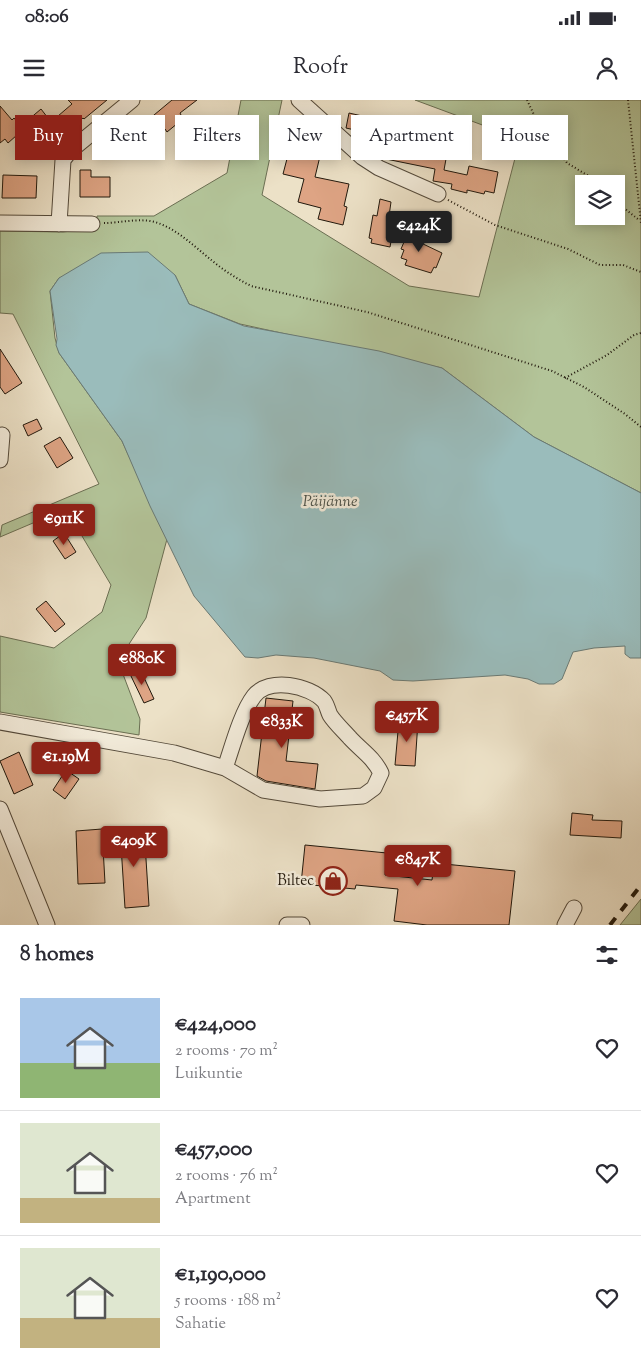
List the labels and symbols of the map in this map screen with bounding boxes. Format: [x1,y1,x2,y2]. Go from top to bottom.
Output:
pin: €424K [384,210,454,253]
water label: Päijänne [303,491,357,514]
pin: €911K [29,504,99,546]
pin: €880K [107,644,177,686]
pin: €457K [372,700,442,743]
pin: €833K [247,706,317,749]
pin: €1.19M [25,742,107,784]
pin: €409K [99,826,169,868]
pin: €847K [383,844,453,887]
shop icon: Biltec [318,866,348,896]
place label: Biltec [277,871,314,892]

